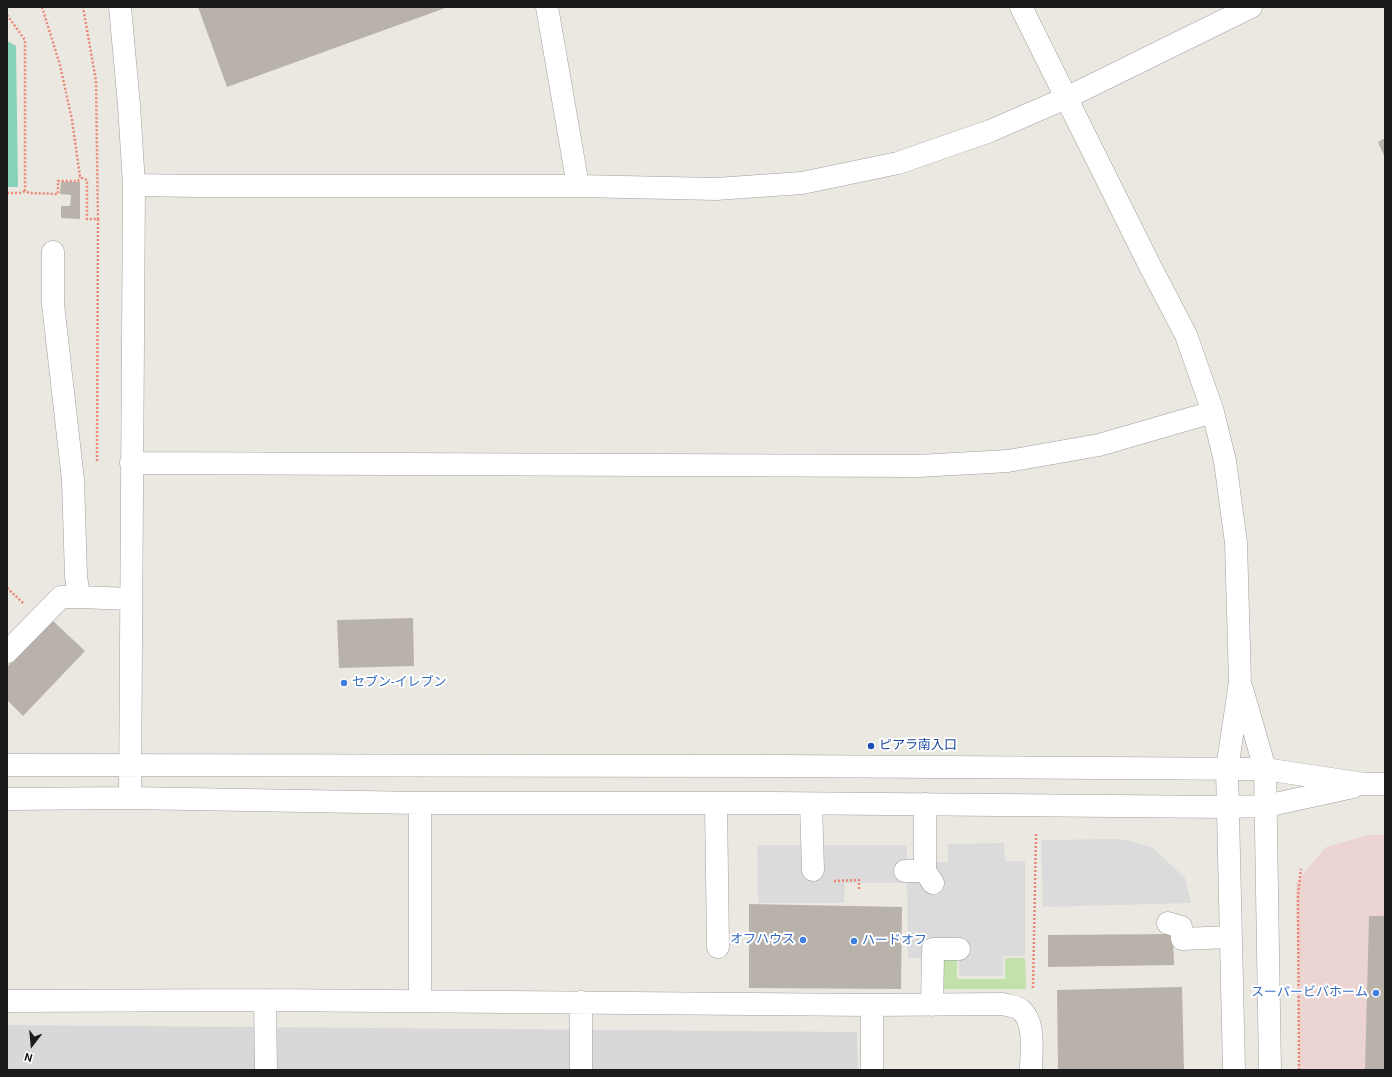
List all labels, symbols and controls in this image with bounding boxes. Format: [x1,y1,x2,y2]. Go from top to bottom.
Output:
place label: セブン-イレブン [352,675,447,691]
marker: セブン-イレブン [339,678,349,688]
place label: ピアラ南入口 [879,738,957,754]
marker: ピアラ南入口 [866,741,876,751]
place label: オフハウス [730,932,795,948]
place label: ハードオフ [862,933,927,949]
marker: オフハウス [798,935,808,945]
marker: ハードオフ [849,936,859,946]
place label: スーパービバホーム [1251,985,1368,1001]
marker: スーパービバホーム [1371,988,1381,998]
north arrow [12,1025,52,1065]
text: N [23,1050,34,1064]

